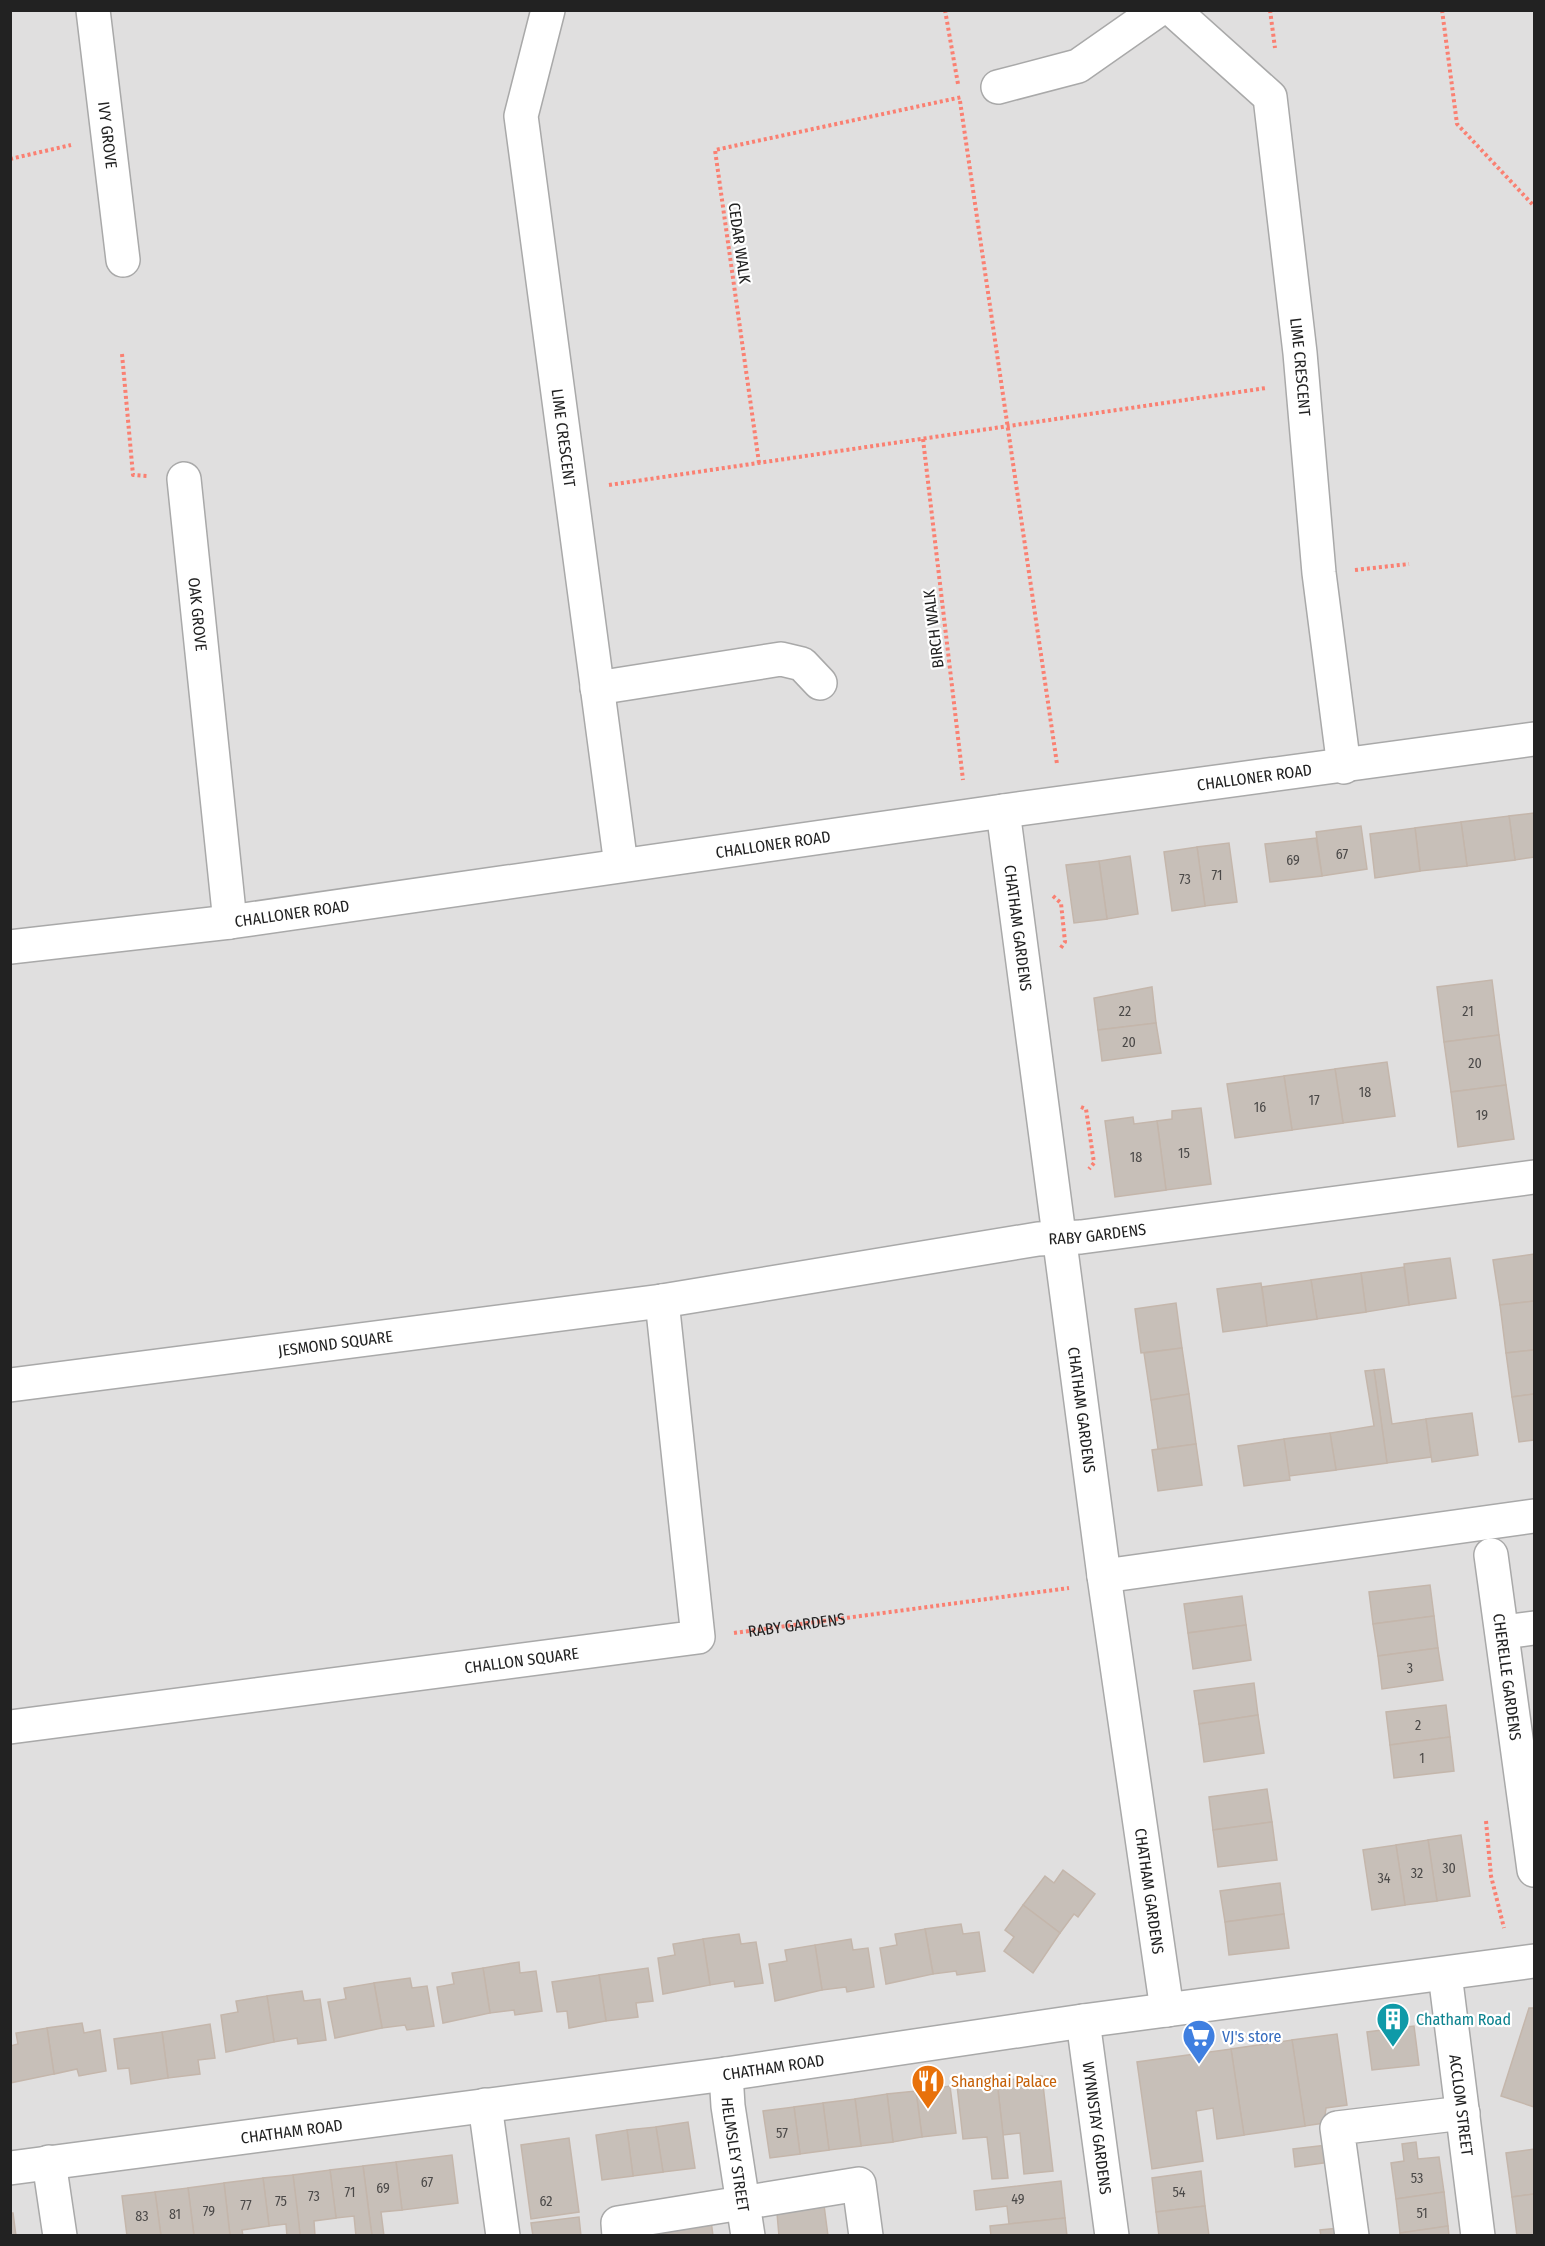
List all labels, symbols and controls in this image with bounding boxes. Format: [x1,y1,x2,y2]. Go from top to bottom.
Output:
street label: IVY GROVE [94,101,121,170]
street label: CEDAR WALK [724,201,755,285]
street label: LIME CRESCENT [1286,317,1314,418]
street label: LIME CRESCENT [548,388,580,489]
street label: OAK GROVE [184,577,211,652]
street label: BIRCH WALK [919,588,948,669]
street label: CHALLONER ROAD [1196,760,1313,795]
street label: CHALLONER ROAD [714,827,832,862]
house number: 67 [1336,846,1348,863]
house number: 69 [1286,852,1300,869]
street label: CHATHAM GARDENS [1000,864,1036,992]
house number: 71 [1212,867,1222,884]
house number: 73 [1179,871,1191,888]
street label: CHALLONER ROAD [233,896,351,931]
house number: 22 [1119,1003,1131,1020]
house number: 21 [1462,1003,1474,1020]
house number: 20 [1122,1034,1136,1051]
house number: 20 [1468,1055,1482,1072]
house number: 18 [1359,1084,1371,1101]
house number: 17 [1308,1092,1320,1109]
house number: 16 [1254,1099,1266,1116]
house number: 19 [1476,1107,1488,1124]
house number: 15 [1178,1145,1190,1162]
house number: 18 [1130,1149,1142,1166]
street label: RABY GARDENS [1048,1219,1147,1249]
street label: JESMOND SQUARE [277,1327,394,1360]
street label: CHATHAM GARDENS [1064,1346,1099,1474]
street label: RABY GARDENS [747,1609,846,1641]
street label: CHERELLE GARDENS [1489,1612,1525,1742]
street label: CHALLON SQUARE [463,1644,580,1677]
house number: 3 [1407,1660,1413,1677]
house number: 2 [1415,1717,1421,1734]
house number: 1 [1419,1750,1425,1767]
street label: CHATHAM GARDENS [1131,1827,1168,1955]
house number: 30 [1442,1860,1456,1877]
house number: 32 [1411,1865,1423,1882]
house number: 34 [1377,1870,1391,1887]
building icon: Chatham Road [1375,2001,1411,2048]
place label: Chatham Road [1416,2010,1511,2029]
supermarket icon: VJ's store [1181,2018,1217,2065]
place label: VJ's store [1222,2027,1281,2046]
street label: CHATHAM ROAD [721,2051,825,2084]
street label: ACCLOM STREET [1445,2053,1477,2157]
street label: WYNNSTAY GARDENS [1079,2061,1115,2196]
restaurant icon: Shanghai Palace [910,2063,946,2110]
place label: Shanghai Palace [951,2072,1057,2091]
street label: HELMSLEY STREET [717,2097,753,2214]
street label: CHATHAM ROAD [240,2115,344,2148]
house number: 57 [776,2125,788,2142]
house number: 53 [1411,2170,1423,2187]
house number: 67 [421,2174,433,2191]
house number: 69 [376,2180,390,2197]
house number: 71 [345,2184,355,2201]
house number: 54 [1172,2184,1186,2201]
house number: 73 [308,2188,320,2205]
house number: 49 [1011,2191,1025,2208]
house number: 75 [275,2193,287,2210]
house number: 62 [540,2193,553,2210]
house number: 77 [240,2197,252,2214]
house number: 79 [203,2203,215,2220]
house number: 51 [1416,2205,1428,2222]
house number: 81 [169,2206,181,2223]
house number: 83 [135,2208,149,2225]

